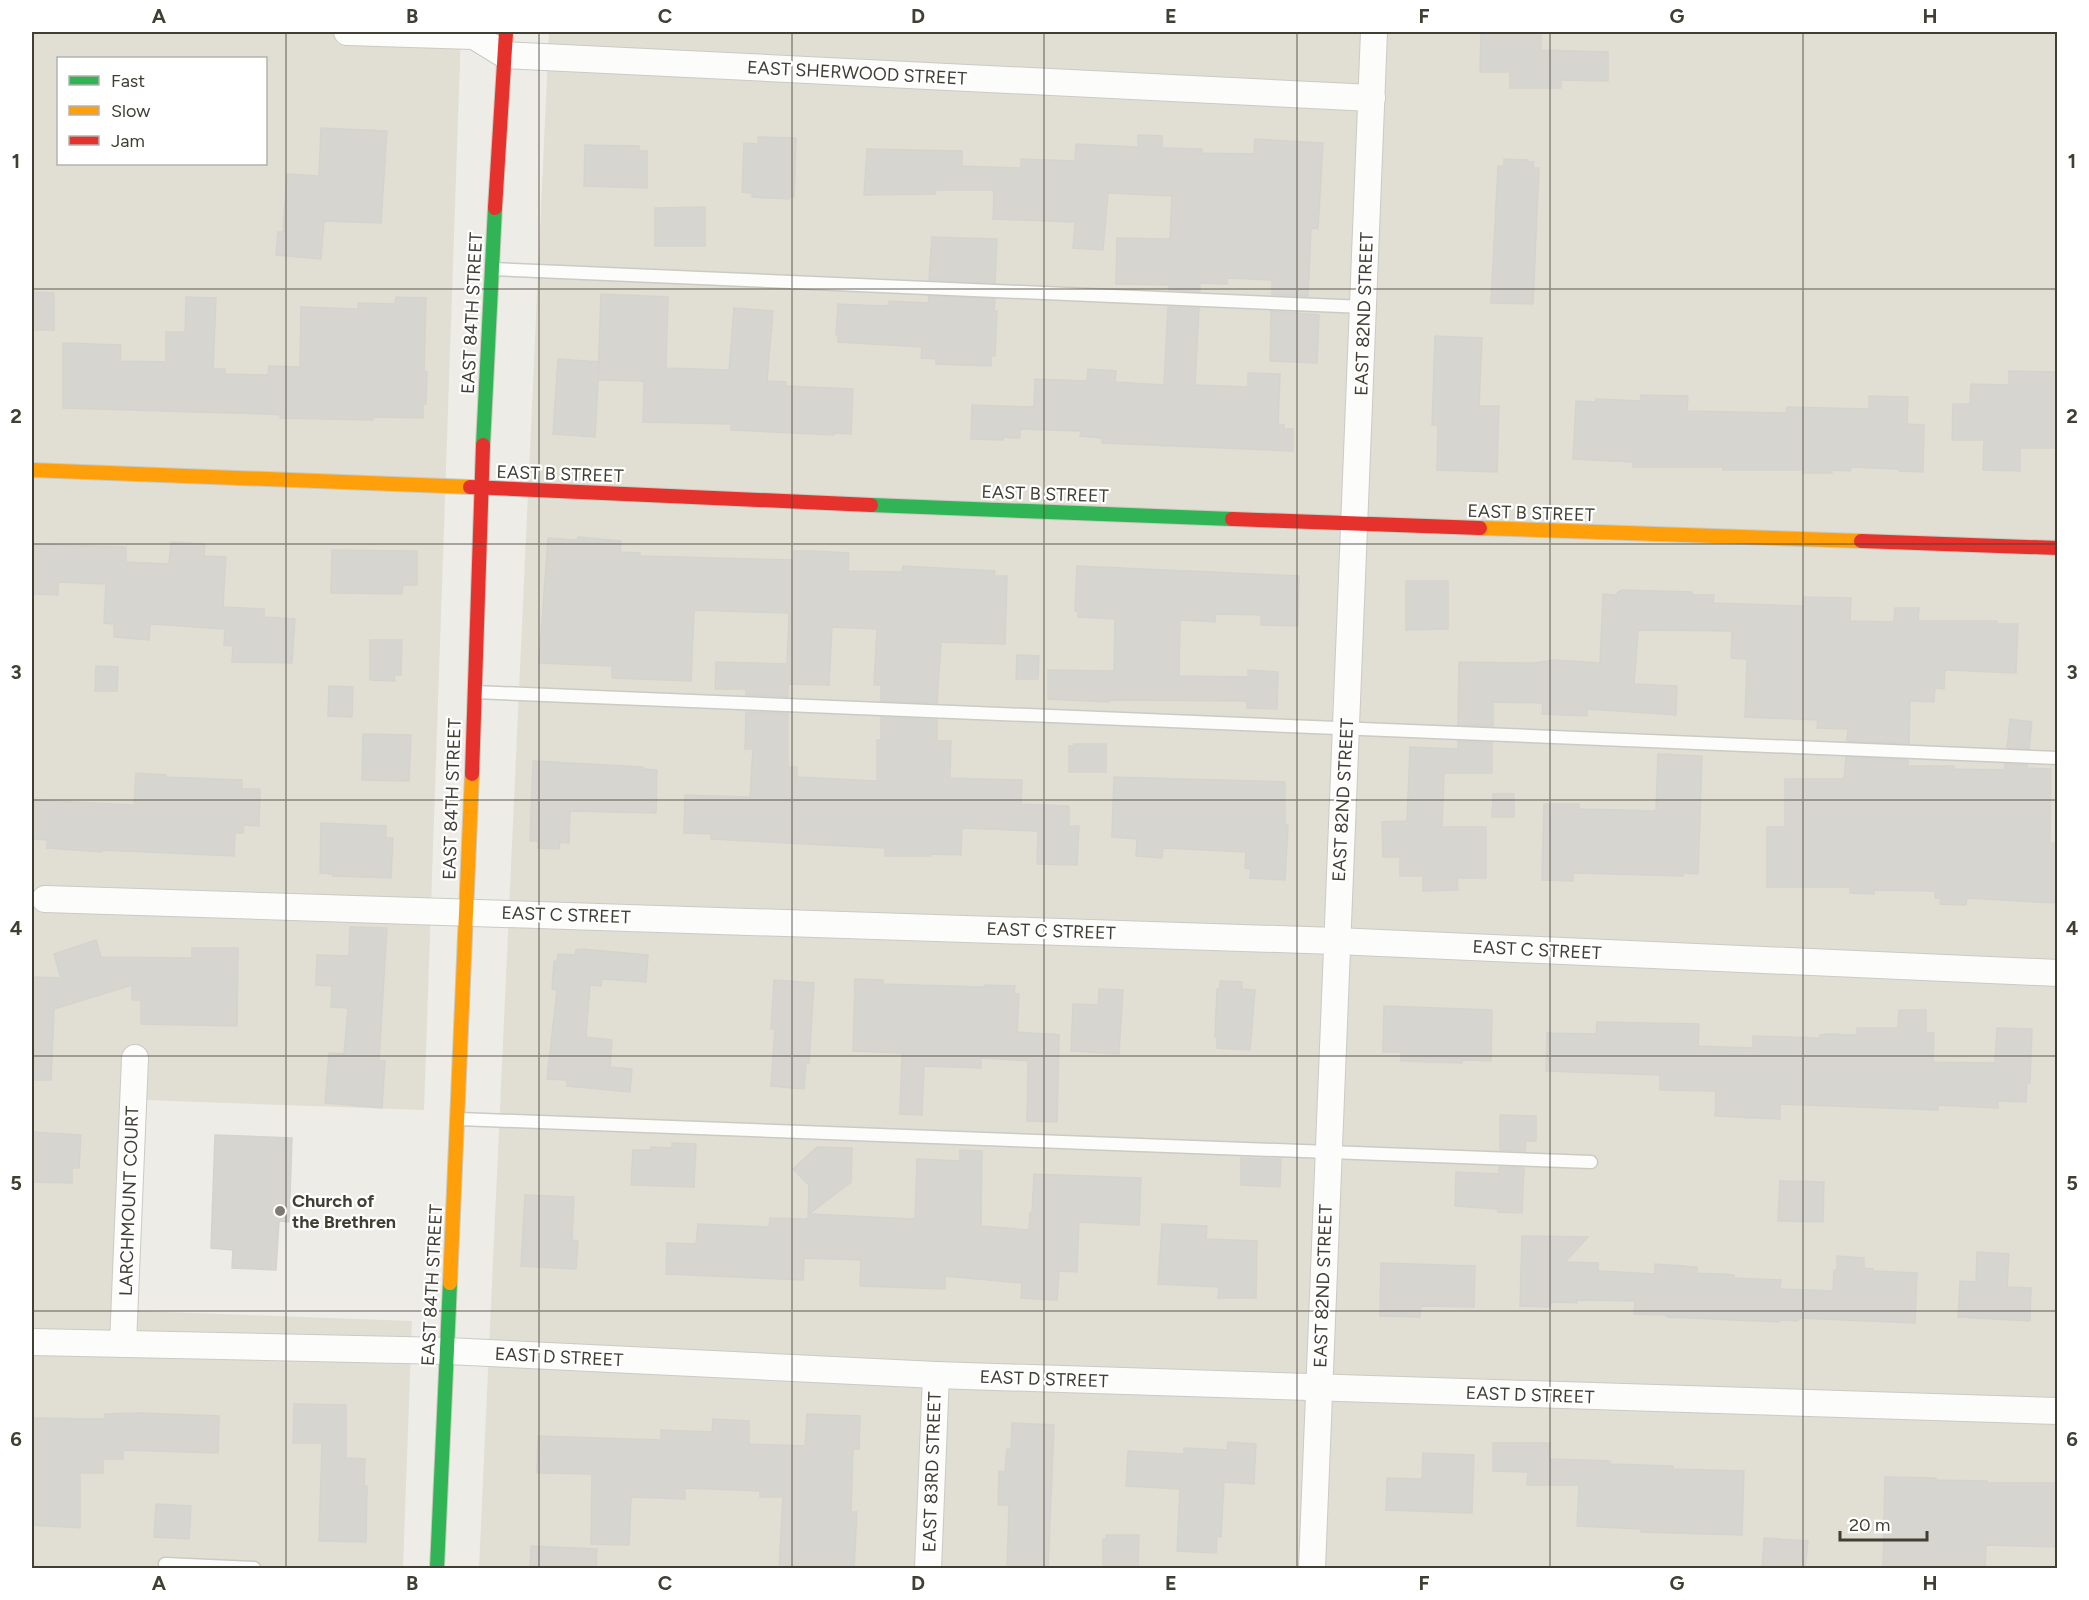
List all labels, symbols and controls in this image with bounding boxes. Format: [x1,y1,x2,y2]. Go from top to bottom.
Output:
text: A [152,4,167,28]
text: B [406,4,418,28]
text: C [658,4,672,28]
text: D [911,4,925,28]
text: E [1165,4,1177,28]
text: F [1418,4,1430,28]
text: G [1670,4,1685,28]
text: H [1923,4,1938,28]
street label: EAST SHERWOOD STREET [746,56,968,90]
legend [57,57,267,165]
text: Fast [111,70,145,92]
text: Slow [111,100,150,122]
text: Jam [111,130,145,152]
text: 1 [12,149,20,173]
text: 1 [2068,149,2076,173]
street label: EAST 84TH STREET [457,232,487,394]
street label: EAST 82ND STREET [1350,232,1378,396]
text: 2 [10,404,22,428]
text: 2 [2066,404,2078,428]
street label: EAST B STREET [496,461,624,487]
street label: EAST B STREET [981,481,1109,507]
street label: EAST B STREET [1467,500,1595,526]
text: 3 [10,660,22,684]
text: 3 [2066,660,2078,684]
street label: EAST 84TH STREET [438,718,466,880]
street label: EAST 82ND STREET [1328,718,1358,882]
street label: EAST C STREET [501,902,631,928]
text: 4 [10,916,23,940]
text: 4 [2066,916,2079,940]
street label: EAST C STREET [986,918,1116,944]
street label: EAST C STREET [1472,936,1602,964]
street label: LARCHMOUNT COURT [115,1105,143,1297]
text: 5 [10,1171,22,1195]
text: 5 [2066,1171,2078,1195]
place label: Church of the Brethren [292,1190,396,1233]
marker: Church of the Brethren [273,1204,287,1218]
street label: EAST 84TH STREET [417,1204,447,1366]
street label: EAST 82ND STREET [1309,1204,1337,1368]
street label: EAST D STREET [494,1343,624,1371]
street label: EAST D STREET [979,1366,1109,1392]
street label: EAST D STREET [1465,1382,1595,1408]
street label: EAST 83RD STREET [918,1391,946,1553]
text: 6 [10,1427,22,1451]
text: 6 [2066,1427,2078,1451]
scale bar [1840,1504,1927,1542]
text: 20 m [1849,1514,1890,1536]
text: A [152,1571,167,1595]
text: B [406,1571,418,1595]
text: C [658,1571,672,1595]
text: D [911,1571,925,1595]
text: E [1165,1571,1177,1595]
text: F [1418,1571,1430,1595]
text: G [1670,1571,1685,1595]
text: H [1923,1571,1938,1595]

